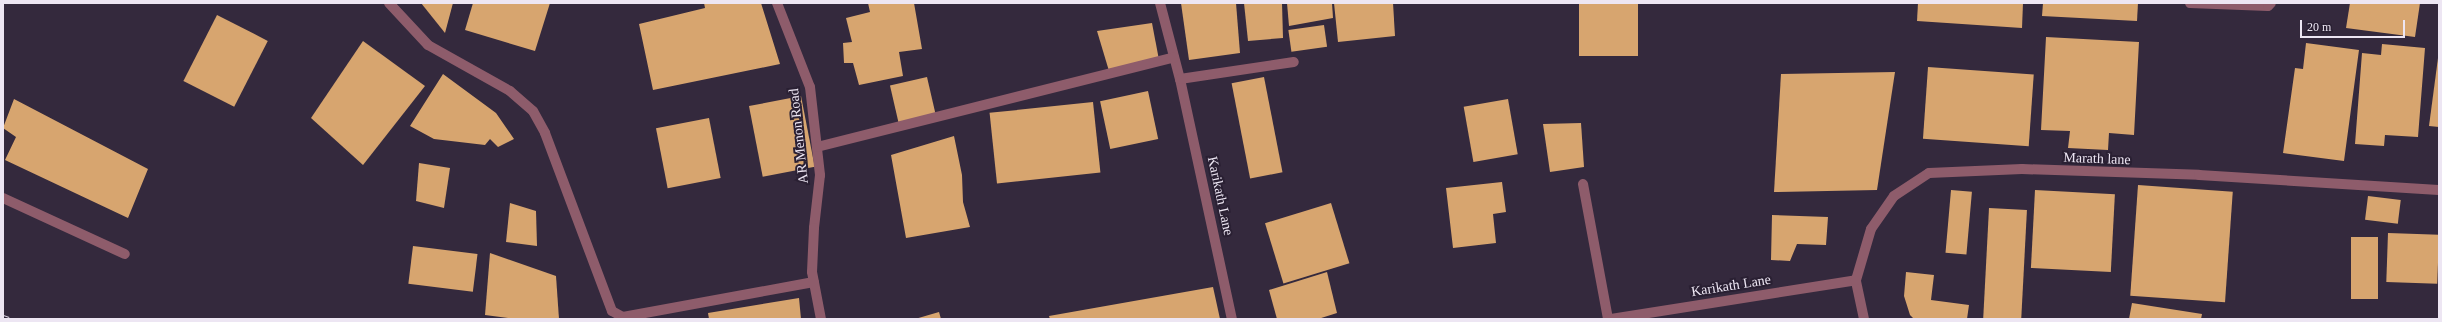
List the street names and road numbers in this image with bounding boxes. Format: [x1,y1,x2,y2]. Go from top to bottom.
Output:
street label: AR Menon Road [786,88,812,184]
street label: Marath lane [2063,149,2131,169]
street label: Karikath Lane [1203,155,1237,237]
street label: Karikath Lane [1690,271,1772,301]

